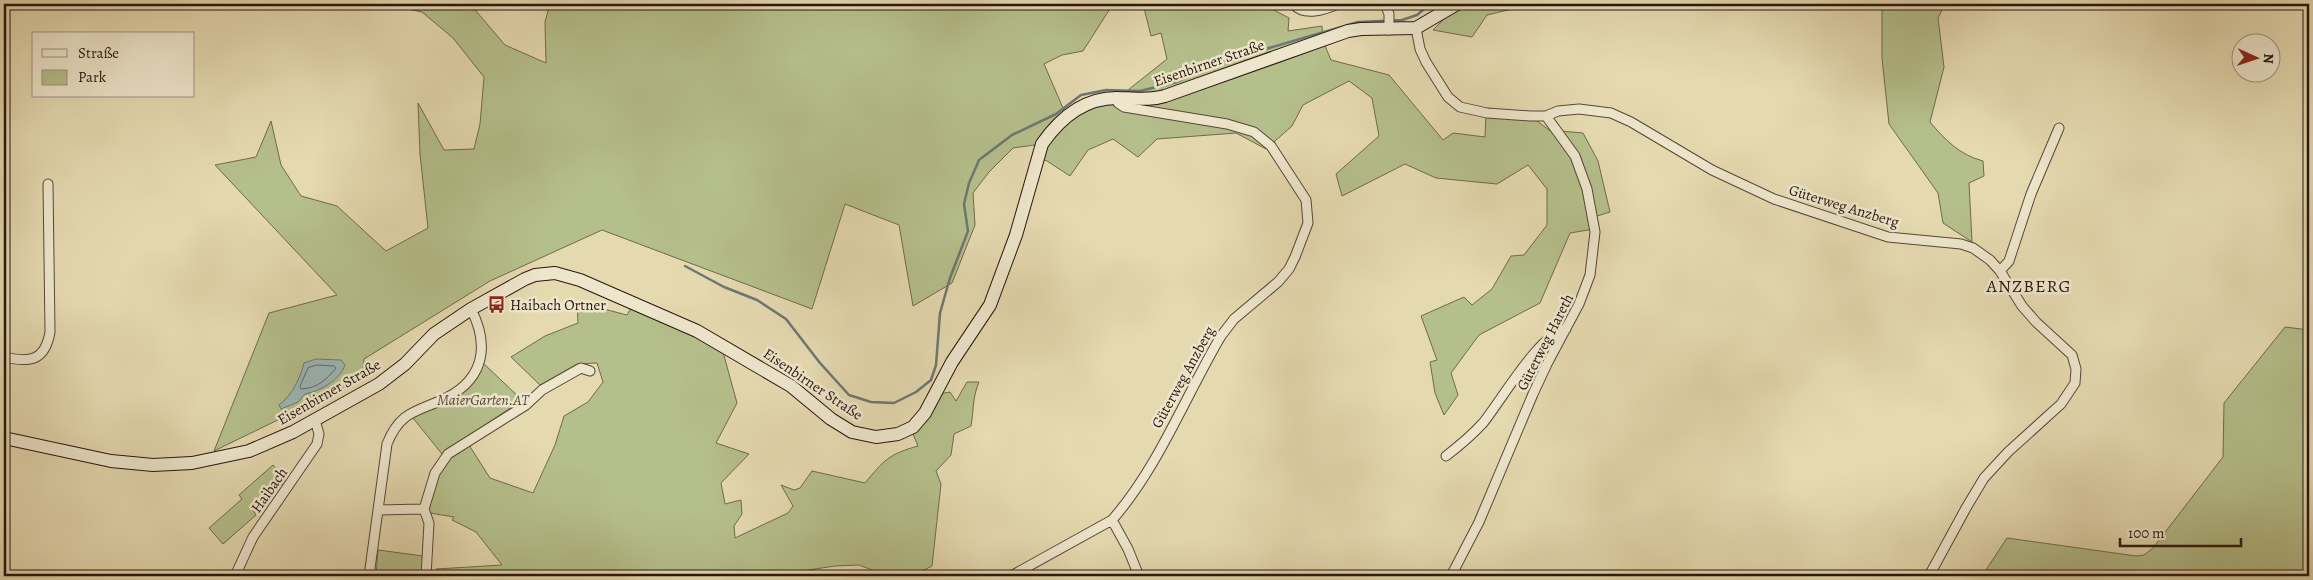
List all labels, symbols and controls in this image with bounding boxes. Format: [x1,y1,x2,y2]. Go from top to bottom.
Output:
legend [32,32,195,98]
north arrow [2230,32,2280,82]
street label: Eisenbirner Straße [1151,35,1267,91]
text: Straße [78,43,119,63]
text: N [2259,53,2278,64]
text: Park [78,67,107,87]
street label: Güterweg Anzberg [1787,180,1902,232]
district label: ANZBERG [1986,274,2071,298]
street label: Güterweg Hareth [1512,290,1578,394]
bus stop icon: Haibach Ortner [486,295,506,315]
place label: Haibach Ortner [510,295,606,315]
street label: Güterweg Anzberg [1147,322,1220,432]
street label: Eisenbirner Straße [759,343,867,425]
street label: Eisenbirner Straße [274,354,384,430]
park label: MaierGarten.AT [437,390,530,410]
street label: Haibach [246,463,292,517]
scale bar [2120,515,2242,547]
text: 100 m [2128,523,2165,543]

